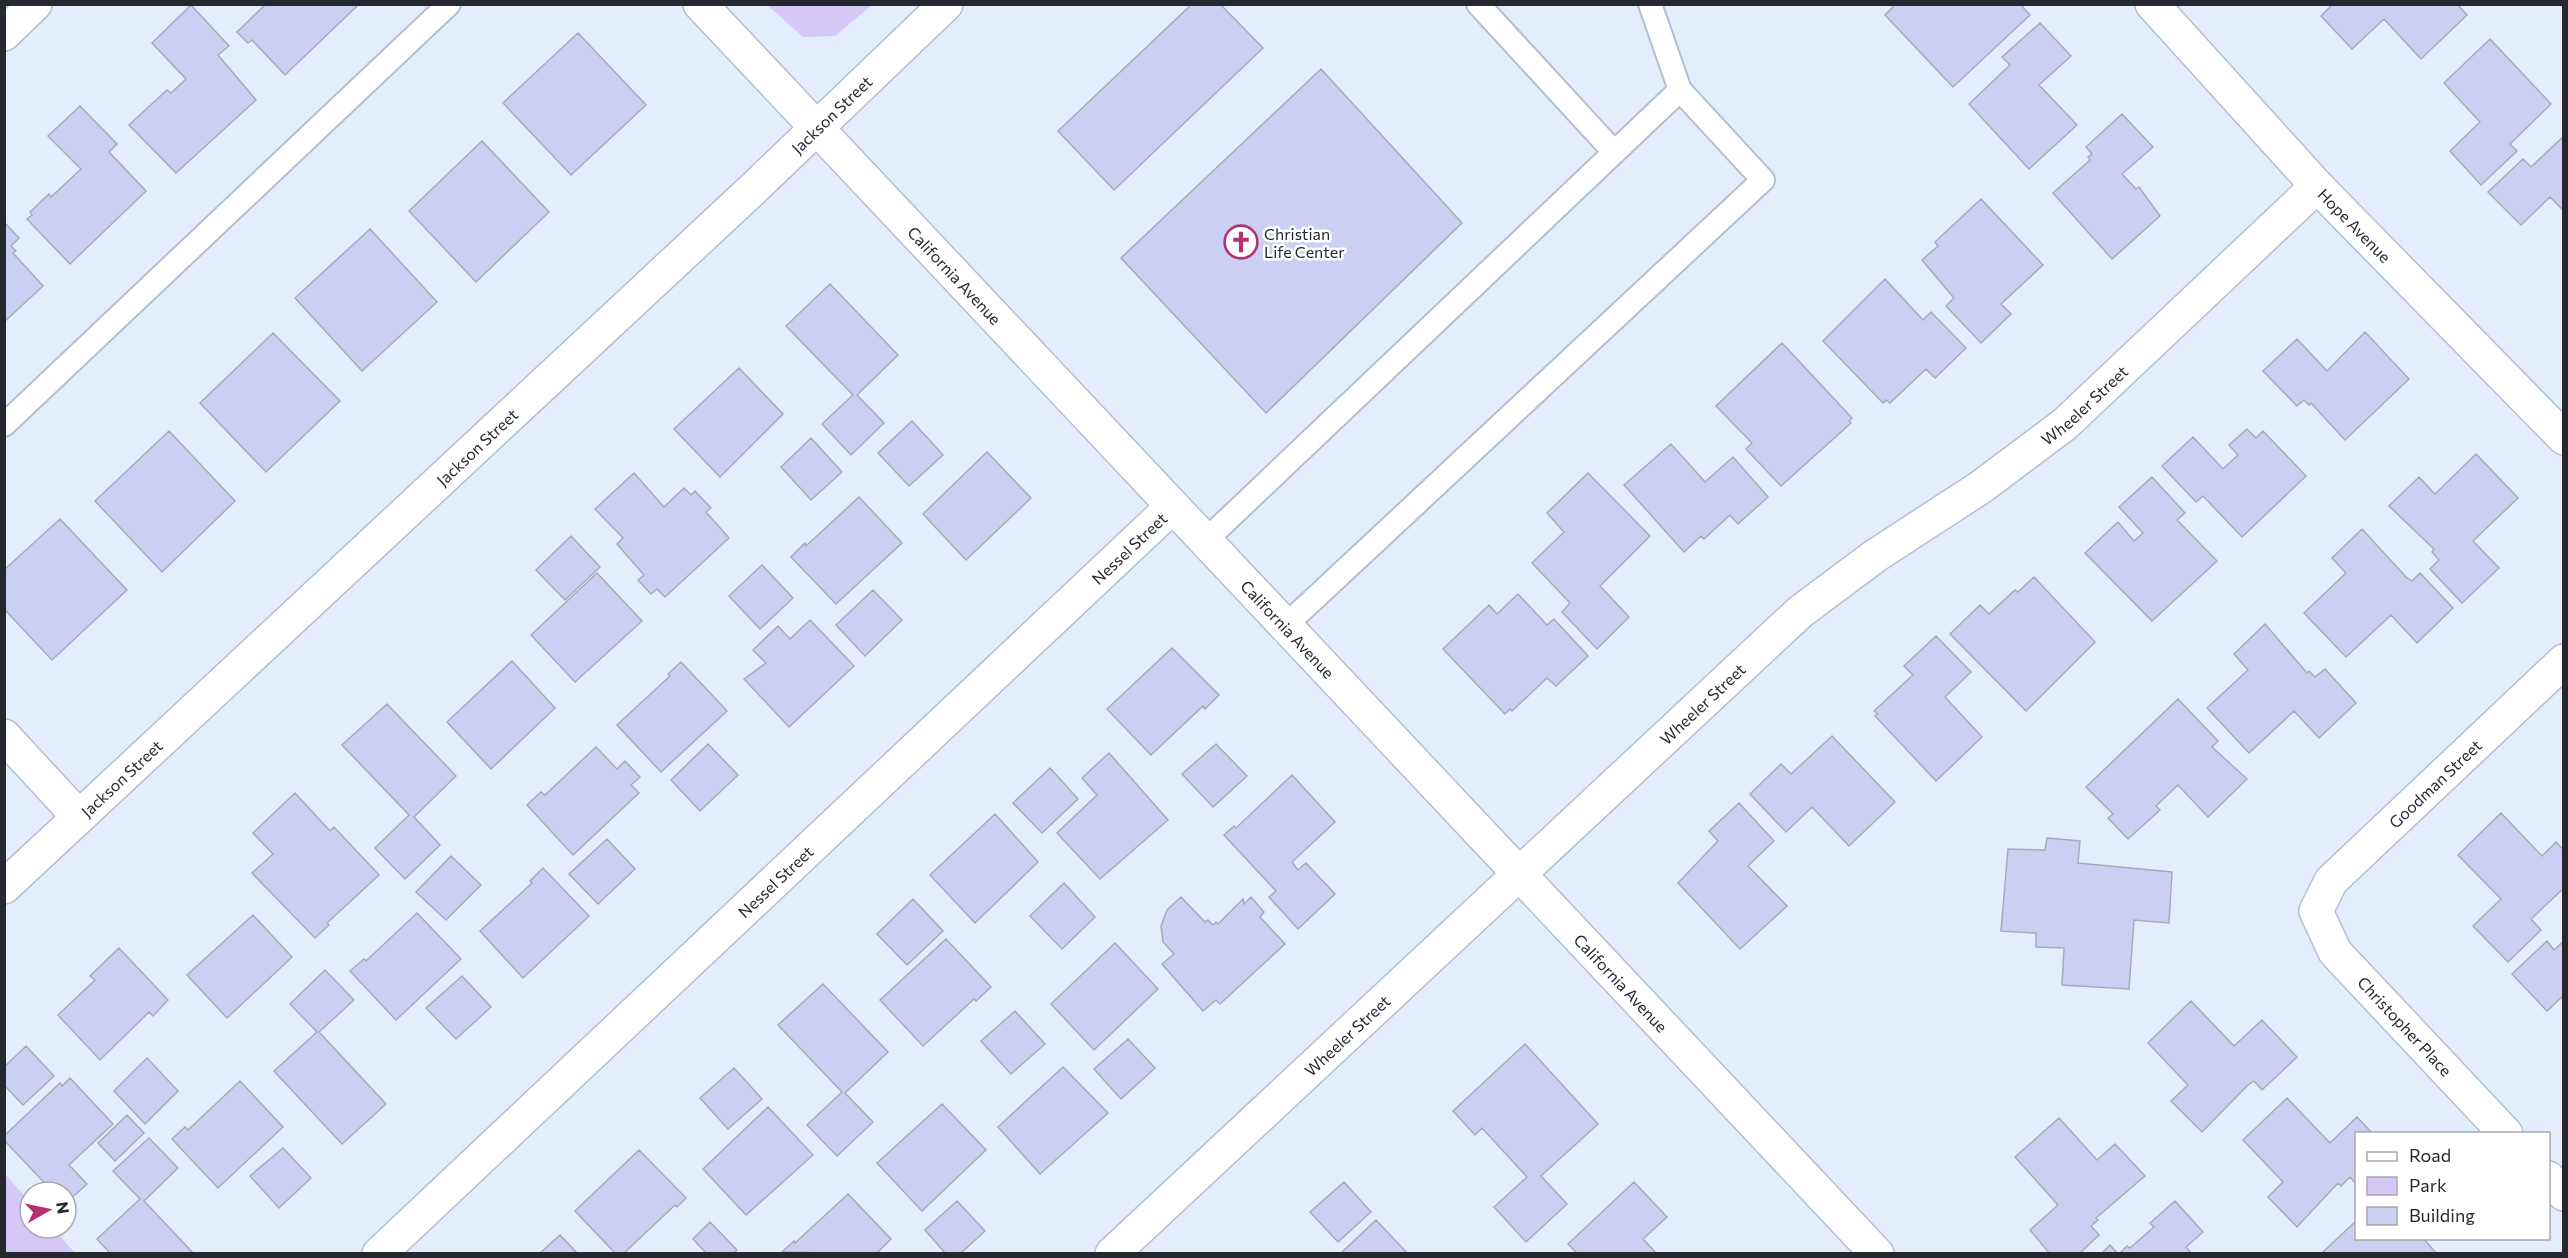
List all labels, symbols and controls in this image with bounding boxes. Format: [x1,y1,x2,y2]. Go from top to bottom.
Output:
street label: Jackson Street [787,71,876,157]
street label: Hope Avenue [2315,184,2395,266]
street label: California Avenue [904,222,1006,328]
church icon: Christian Life Center [1223,224,1259,260]
place label: Christian Life Center [1264,224,1345,261]
street label: Wheeler Street [2037,361,2131,448]
street label: Jackson Street [432,404,521,489]
street label: Nessel Street [1087,508,1170,588]
street label: California Avenue [1238,576,1339,682]
street label: Wheeler Street [1655,659,1749,748]
street label: Jackson Street [77,735,166,820]
street label: Goodman Street [2385,735,2485,831]
street label: Nessel Street [734,841,817,921]
street label: California Avenue [1571,930,1672,1035]
street label: Christopher Place [2354,972,2456,1080]
street label: Wheeler Street [1300,990,1394,1079]
legend [2355,1132,2550,1240]
text: Road [2409,1144,2451,1166]
text: Park [2409,1174,2447,1196]
north arrow [18,1180,78,1240]
text: N [53,1200,74,1215]
text: Building [2409,1204,2475,1226]

